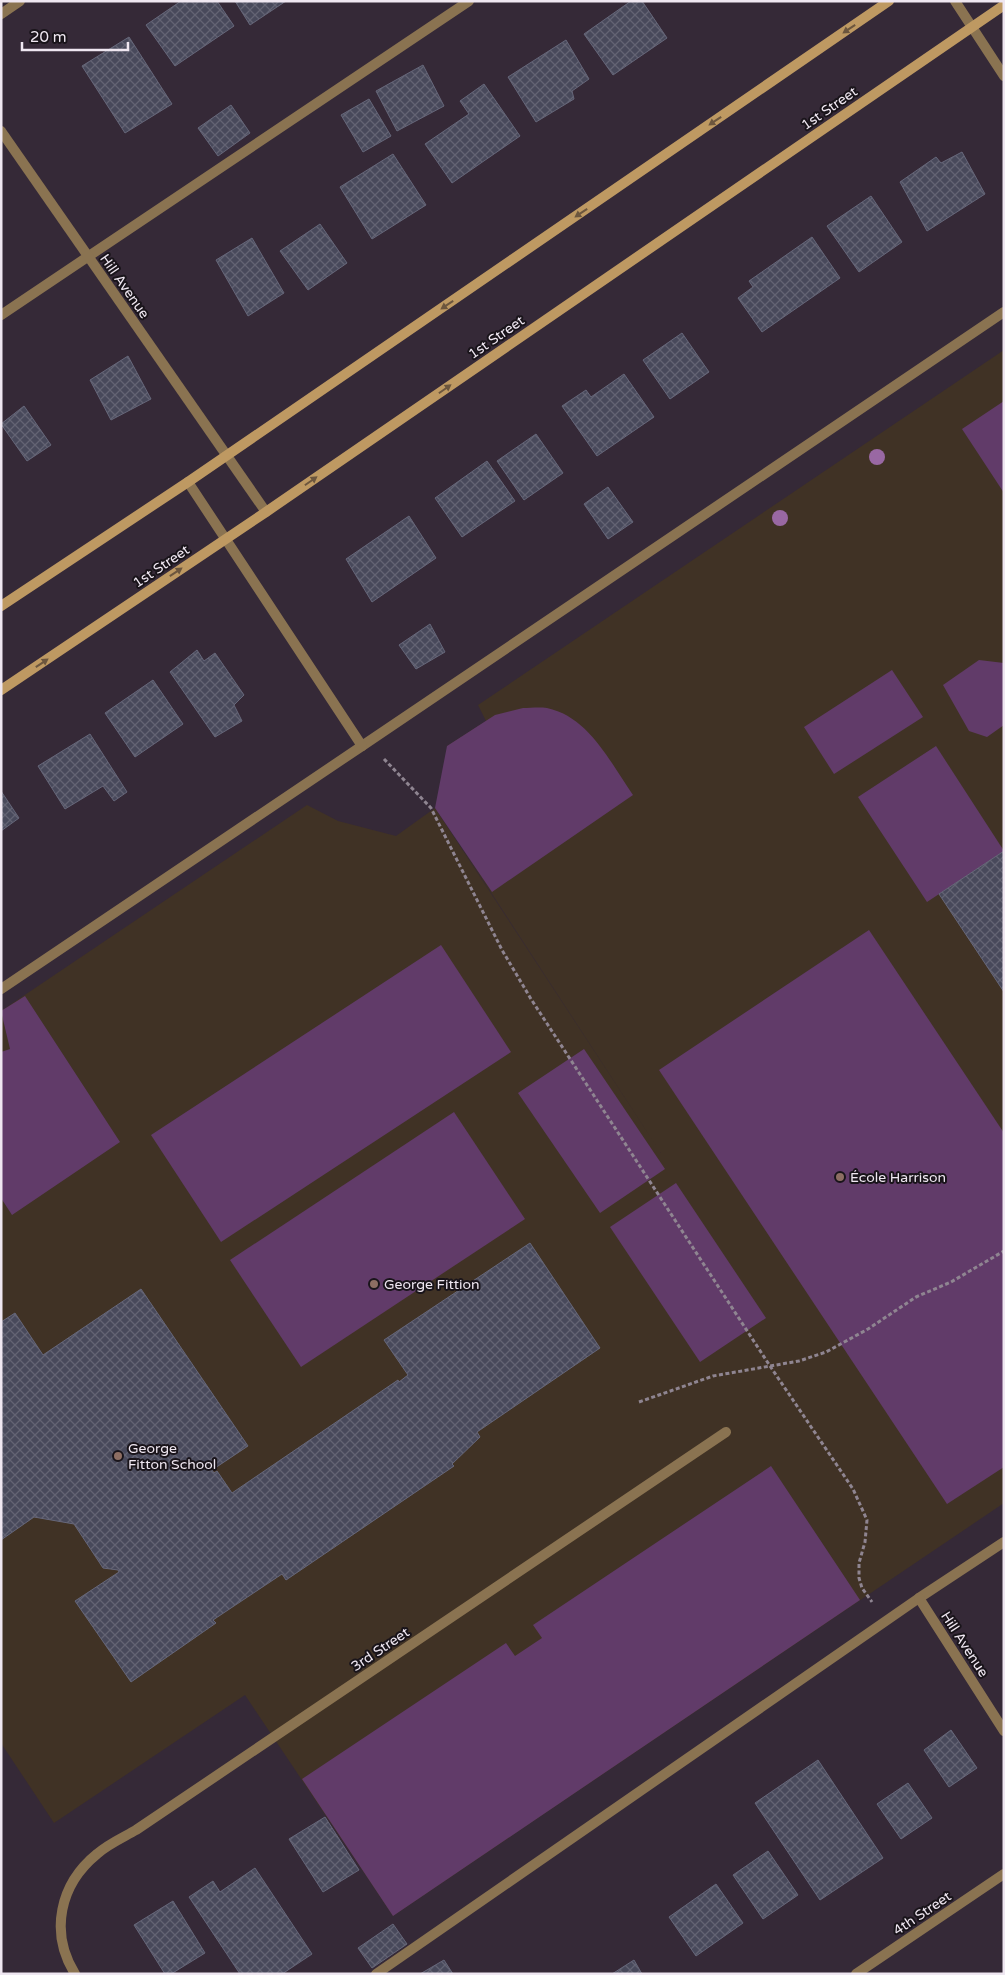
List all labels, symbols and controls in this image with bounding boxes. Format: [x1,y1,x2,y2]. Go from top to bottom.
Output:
scale bar [22,20,129,52]
one-way arrow [842,24,855,34]
text: 20 m [30,28,67,46]
street label: 1st Street [798,83,861,134]
one-way arrow [708,116,721,126]
one-way arrow [574,208,587,218]
street label: Hill Avenue [96,251,153,322]
one-way arrow [440,300,453,310]
street label: 1st Street [465,312,528,363]
one-way arrow [438,384,452,394]
one-way arrow [304,476,318,486]
street label: 1st Street [130,541,193,591]
one-way arrow [170,567,183,577]
one-way arrow [35,658,48,668]
place label: École Harrison [850,1169,946,1186]
marker: École Harrison [834,1171,846,1183]
place label: George Fittion [384,1276,480,1293]
marker: George Fittion [368,1278,380,1290]
place label: George Fitton School [128,1440,216,1473]
marker: George Fitton School [112,1450,124,1462]
street label: Hill Avenue [937,1608,992,1680]
street label: 3rd Street [348,1623,413,1675]
street label: 4th Street [890,1887,955,1939]

